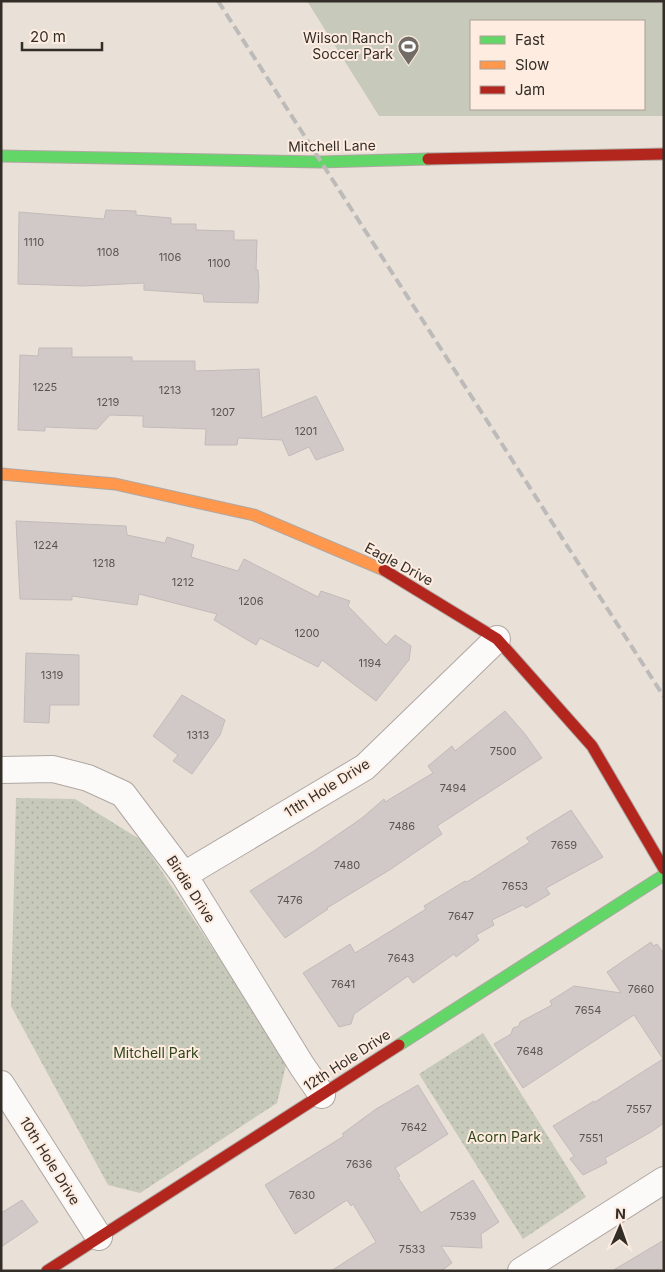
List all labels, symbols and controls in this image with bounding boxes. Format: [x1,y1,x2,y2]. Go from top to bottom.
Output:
scale bar [22,20,102,52]
legend [470,20,645,110]
text: 20 m [30,27,66,46]
place label: Wilson Ranch Soccer Park [303,29,393,62]
text: Fast [515,30,545,49]
sports icon: Wilson Ranch Soccer Park [397,34,421,65]
text: Slow [515,55,549,74]
text: Jam [515,80,545,99]
street label: Mitchell Lane [288,136,376,155]
house number: 1110 [24,235,44,249]
house number: 1108 [97,245,120,259]
house number: 1106 [159,250,182,264]
house number: 1100 [208,256,230,270]
house number: 1225 [33,380,58,394]
house number: 1213 [159,383,181,397]
house number: 1219 [97,395,119,409]
house number: 1207 [211,405,235,419]
house number: 1201 [295,424,317,438]
house number: 1224 [34,538,58,552]
street label: Eagle Drive [362,538,436,589]
house number: 1218 [93,556,115,570]
house number: 1212 [172,575,194,589]
house number: 1206 [239,594,264,608]
house number: 1200 [294,626,320,640]
house number: 1194 [359,656,381,670]
house number: 1319 [41,668,63,682]
house number: 1313 [187,728,209,742]
house number: 7500 [490,744,516,758]
street label: 11th Hole Drive [281,755,373,821]
house number: 7494 [440,781,466,795]
house number: 7486 [389,819,415,833]
house number: 7659 [551,838,577,852]
street label: Birdie Drive [163,852,219,925]
house number: 7480 [334,858,360,872]
house number: 7653 [502,879,528,893]
house number: 7476 [277,893,303,907]
house number: 7647 [448,909,474,923]
house number: 7643 [388,951,415,965]
house number: 7641 [331,977,355,991]
house number: 7660 [628,982,654,996]
house number: 7654 [575,1003,601,1017]
street label: 12th Hole Drive [300,1025,393,1094]
park label: Mitchell Park [113,1044,199,1061]
house number: 7648 [517,1044,544,1058]
house number: 7557 [626,1102,652,1116]
street label: 10th Hole Drive [17,1114,84,1208]
house number: 7642 [401,1120,427,1134]
park label: Acorn Park [467,1128,541,1145]
house number: 7551 [579,1131,603,1145]
house number: 7636 [346,1157,372,1171]
house number: 7630 [289,1188,315,1202]
north arrow [595,1202,645,1252]
text: N [615,1205,626,1222]
house number: 7539 [450,1209,476,1223]
house number: 7533 [399,1242,425,1256]

